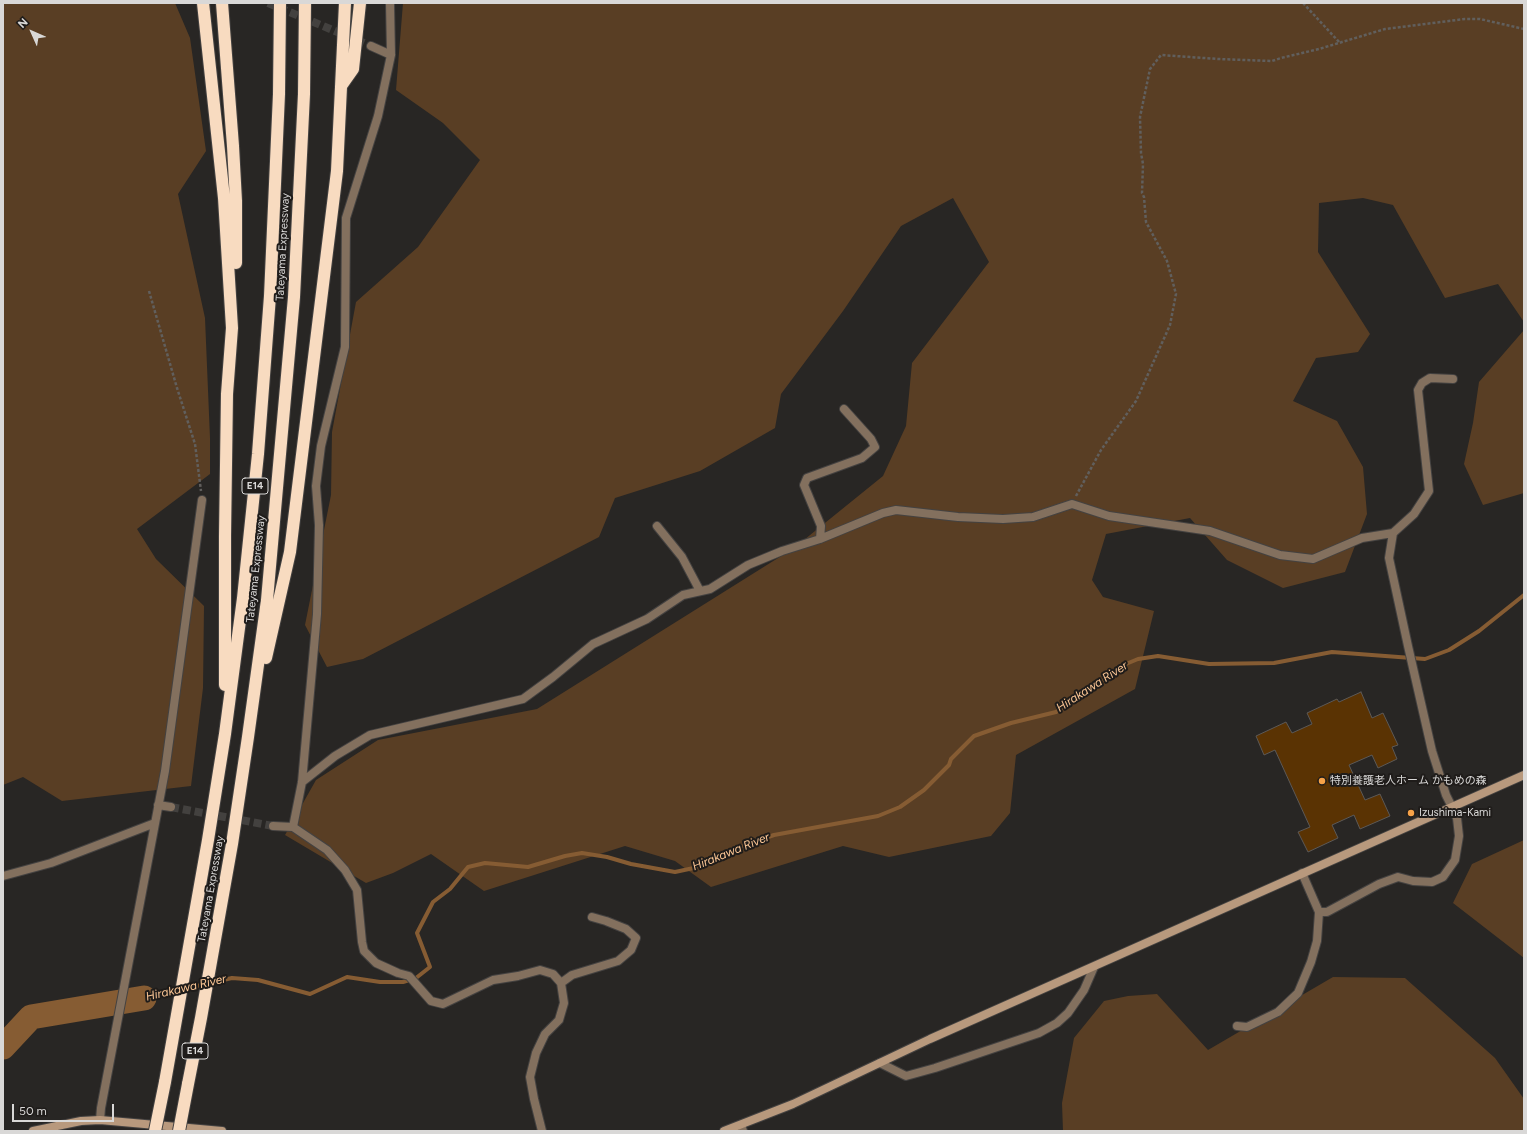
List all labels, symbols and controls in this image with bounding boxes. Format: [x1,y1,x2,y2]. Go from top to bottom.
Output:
north arrow [12,12,52,52]
text: N [16,16,31,31]
street label: Tateyama Expressway [274,193,292,301]
road number: E14 [242,478,268,494]
street label: Tateyama Expressway [244,515,268,623]
water label: Hirakawa River [1054,659,1130,715]
place label: 特別養護老人ホーム かもめの森 [1330,774,1487,788]
marker: 特別養護老人ホーム かもめの森 [1317,776,1327,786]
place label: Izushima-Kami [1419,806,1491,820]
marker: Izushima-Kami [1406,808,1416,818]
water label: Hirakawa River [690,830,772,874]
street label: Tateyama Expressway [195,835,227,943]
water label: Hirakawa River [144,972,228,1004]
road number: E14 [182,1043,208,1059]
scale bar [14,1096,116,1122]
text: 50 m [19,1104,47,1118]

